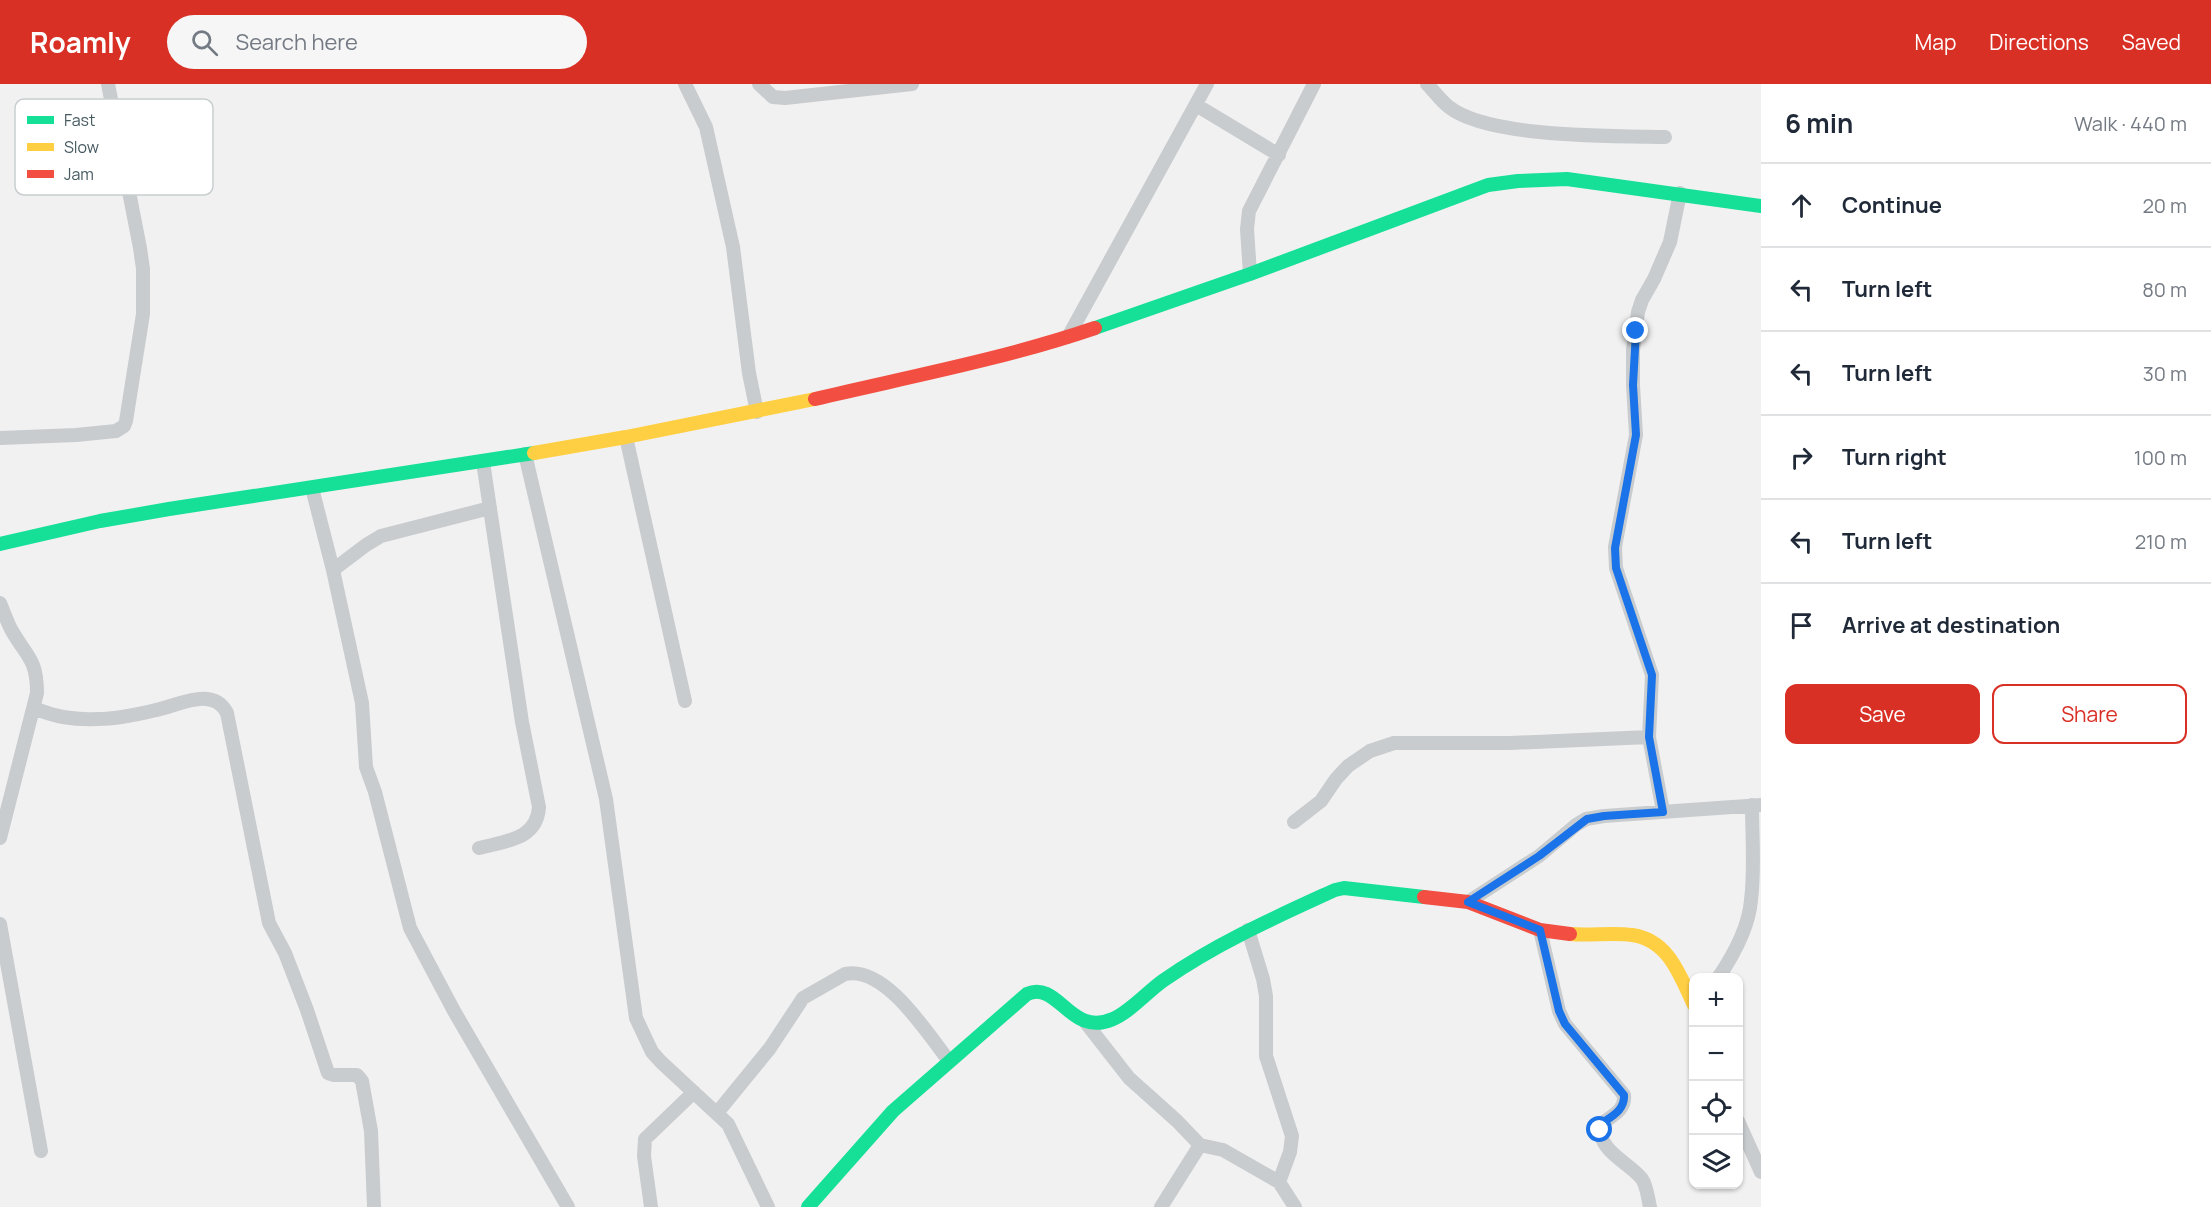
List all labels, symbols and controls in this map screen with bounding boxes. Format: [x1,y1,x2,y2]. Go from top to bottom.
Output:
search box [167,15,587,69]
text: Roamly [30,23,131,61]
icon: search [188,26,221,59]
text: Search here [236,27,358,57]
text: Map [1915,28,1956,56]
text: Directions [1989,28,2089,56]
text: Saved [2122,28,2181,56]
legend [15,99,213,195]
text: 6 min [1785,105,1853,141]
text: Fast [64,109,95,131]
text: Walk · 440 m [2074,110,2187,137]
text: Slow [64,136,99,158]
text: Jam [64,163,94,185]
icon: ahead [1785,189,1818,222]
text: Continue [1842,190,1942,220]
text: 20 m [2142,192,2187,219]
icon: left [1785,273,1818,306]
text: Turn left [1842,274,1932,304]
text: 80 m [2142,276,2187,303]
route end [1622,317,1648,343]
icon: left [1785,357,1818,390]
text: Turn left [1842,358,1932,388]
text: 30 m [2143,360,2187,387]
icon: right [1785,441,1818,474]
text: Turn right [1842,442,1947,472]
text: 100 m [2134,444,2187,471]
icon: left [1785,525,1818,558]
text: Turn left [1842,526,1932,556]
text: 210 m [2135,528,2187,555]
icon: arrive [1785,609,1818,642]
text: Arrive at destination [1842,610,2060,640]
button: Save [1785,684,1980,744]
button: Share [1992,684,2187,744]
map controls [1689,973,1743,1189]
button: + [1689,973,1743,1027]
button: − [1689,1027,1743,1081]
button: locate [1689,1081,1743,1135]
route start [1586,1116,1612,1142]
button: layers [1689,1135,1743,1189]

